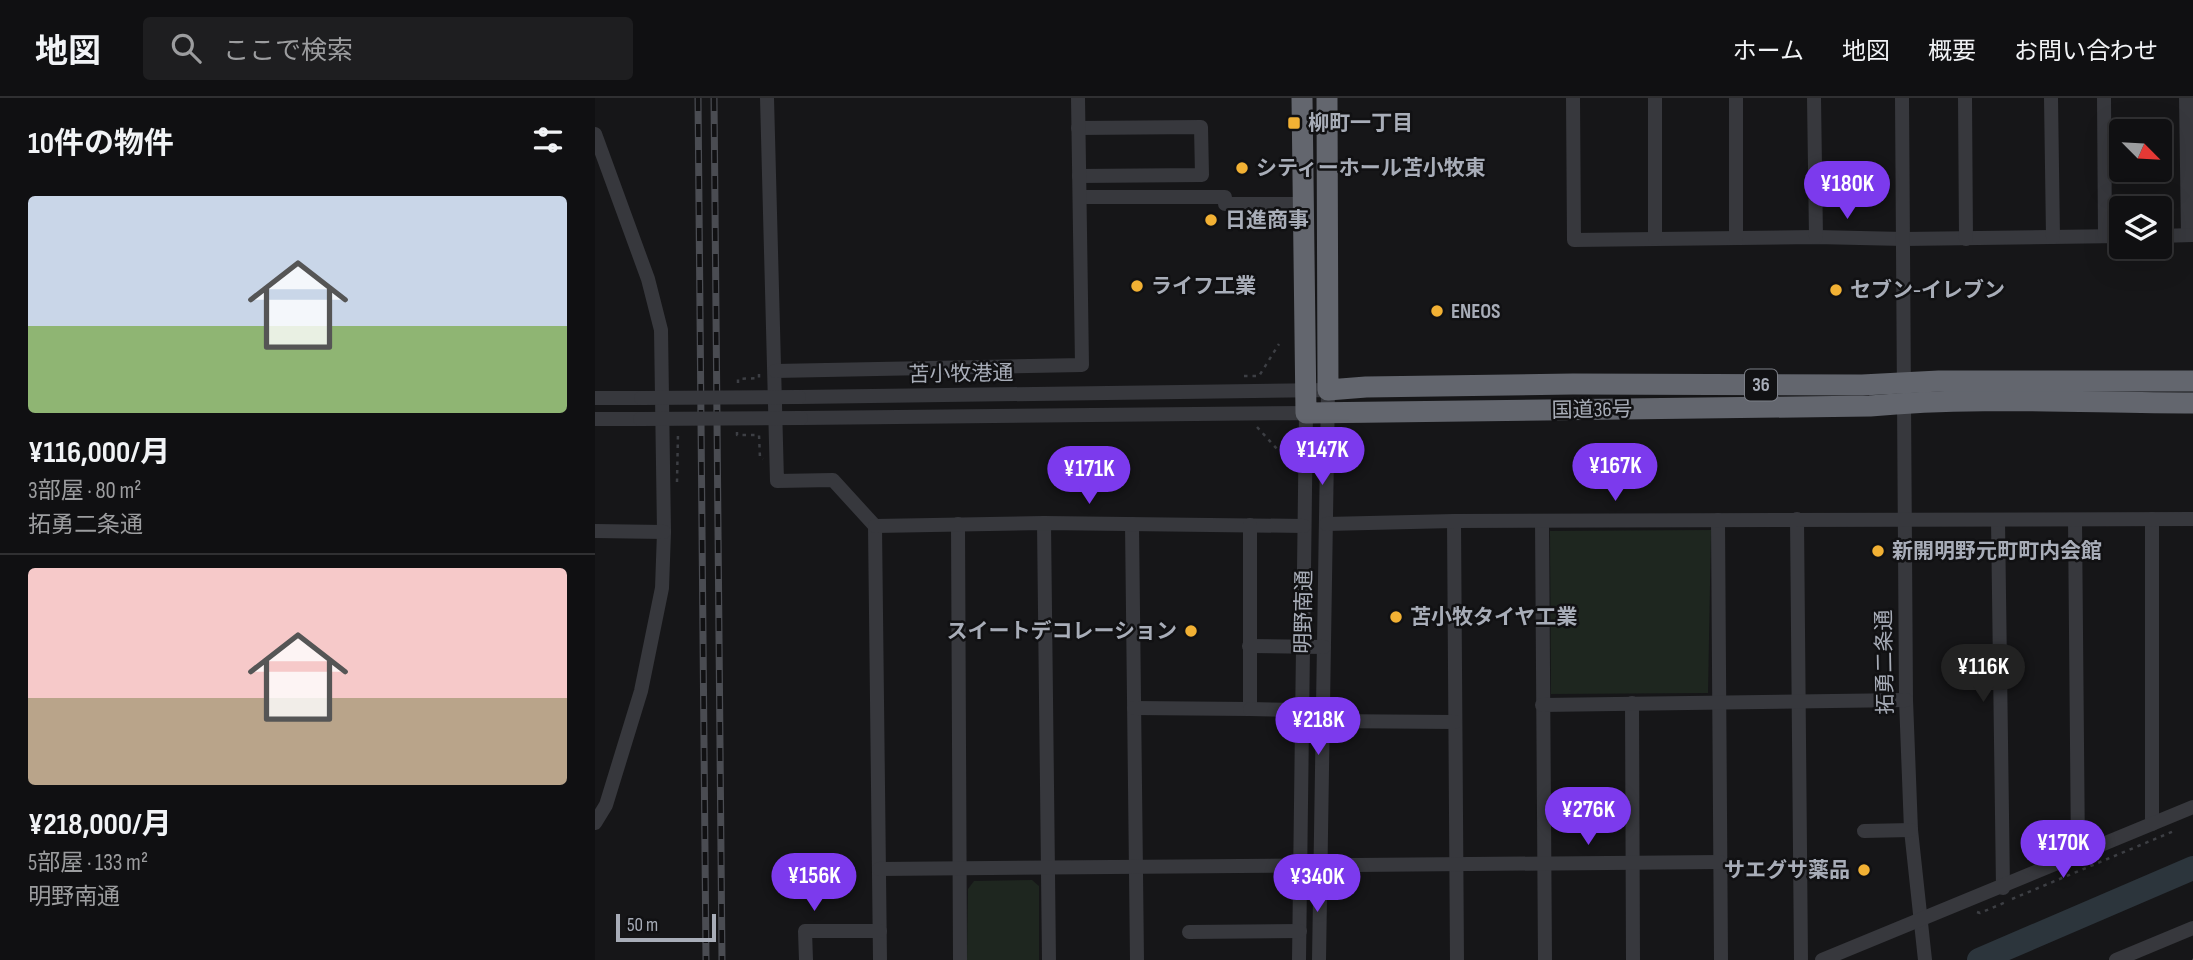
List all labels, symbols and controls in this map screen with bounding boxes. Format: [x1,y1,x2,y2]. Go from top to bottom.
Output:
search box [143,17,633,80]
icon: search [167,29,205,67]
text: 地図 [35,32,101,72]
text: ここで検索 [223,36,353,67]
text: ホーム [1733,37,1804,66]
text: 地図 [1842,37,1890,66]
text: 概要 [1928,37,1976,66]
text: お問い合わせ [2014,37,2158,66]
place label: 柳町一丁目 [1308,111,1413,136]
marker: 柳町一丁目 [1286,115,1302,131]
north arrow [2109,119,2172,182]
map controls [2109,119,2172,259]
icon: filters [529,121,567,159]
text: 10件の物件 [28,126,174,162]
place label: シティーホール苫小牧東 [1256,156,1486,181]
marker: シティーホール苫小牧東 [1234,160,1250,176]
pin: ¥180K [1798,162,1896,221]
text: ¥180K [1820,170,1874,198]
button: layers [2109,196,2172,259]
place label: 日進商事 [1225,208,1309,233]
marker: 日進商事 [1203,212,1219,228]
icon: home [235,242,361,368]
place label: ライフ工業 [1151,274,1256,299]
marker: ライフ工業 [1129,278,1145,294]
place label: セブン-イレブン [1850,278,2005,303]
marker: セブン-イレブン [1828,282,1844,298]
place label: ENEOS [1451,299,1501,324]
marker: ENEOS [1429,303,1445,319]
street label: 苫小牧港通 [908,361,1014,387]
road number: 36 [1745,370,1777,400]
street label: 国道36号 [1551,397,1633,423]
pin: ¥147K [1273,428,1371,487]
text: ¥116,000/月 [28,435,170,471]
text: ¥147K [1296,436,1348,464]
pin: ¥167K [1566,444,1664,503]
pin: ¥171K [1040,446,1138,506]
text: ¥167K [1588,452,1642,480]
text: ¥171K [1063,455,1115,483]
text: 3部屋 · 80 m² [28,477,141,505]
text: 拓勇二条通 [28,511,143,539]
place label: 新開明野元町町内会館 [1892,539,2102,564]
marker: 新開明野元町町内会館 [1870,543,1886,559]
street label: 明野南通 [1291,570,1317,654]
place label: 苫小牧タイヤ工業 [1410,605,1577,630]
marker: 苫小牧タイヤ工業 [1388,609,1404,625]
street label: 拓勇二条通 [1872,609,1898,715]
icon: home [235,614,361,740]
place label: スイートデコレーション [946,619,1177,644]
marker: スイートデコレーション [1183,623,1199,639]
pin: ¥116K [1934,644,2032,704]
text: ¥116K [1957,653,2009,681]
pin: ¥218K [1269,698,1367,757]
text: ¥218K [1291,706,1345,734]
pin: ¥276K [1539,788,1637,847]
text: ¥276K [1561,796,1615,824]
text: ¥218,000/月 [28,807,172,843]
pin: ¥170K [2014,820,2112,880]
text: ¥170K [2037,829,2089,857]
text: 5部屋 · 133 m² [28,849,148,877]
pin: ¥156K [765,854,863,913]
pin: ¥340K [1268,854,1366,914]
place label: サエグサ薬品 [1724,858,1850,883]
text: ¥156K [787,862,841,890]
marker: サエグサ薬品 [1856,862,1872,878]
text: ¥340K [1289,863,1345,891]
text: 明野南通 [28,883,120,911]
scale bar [616,911,716,943]
text: 50 m [627,914,658,937]

